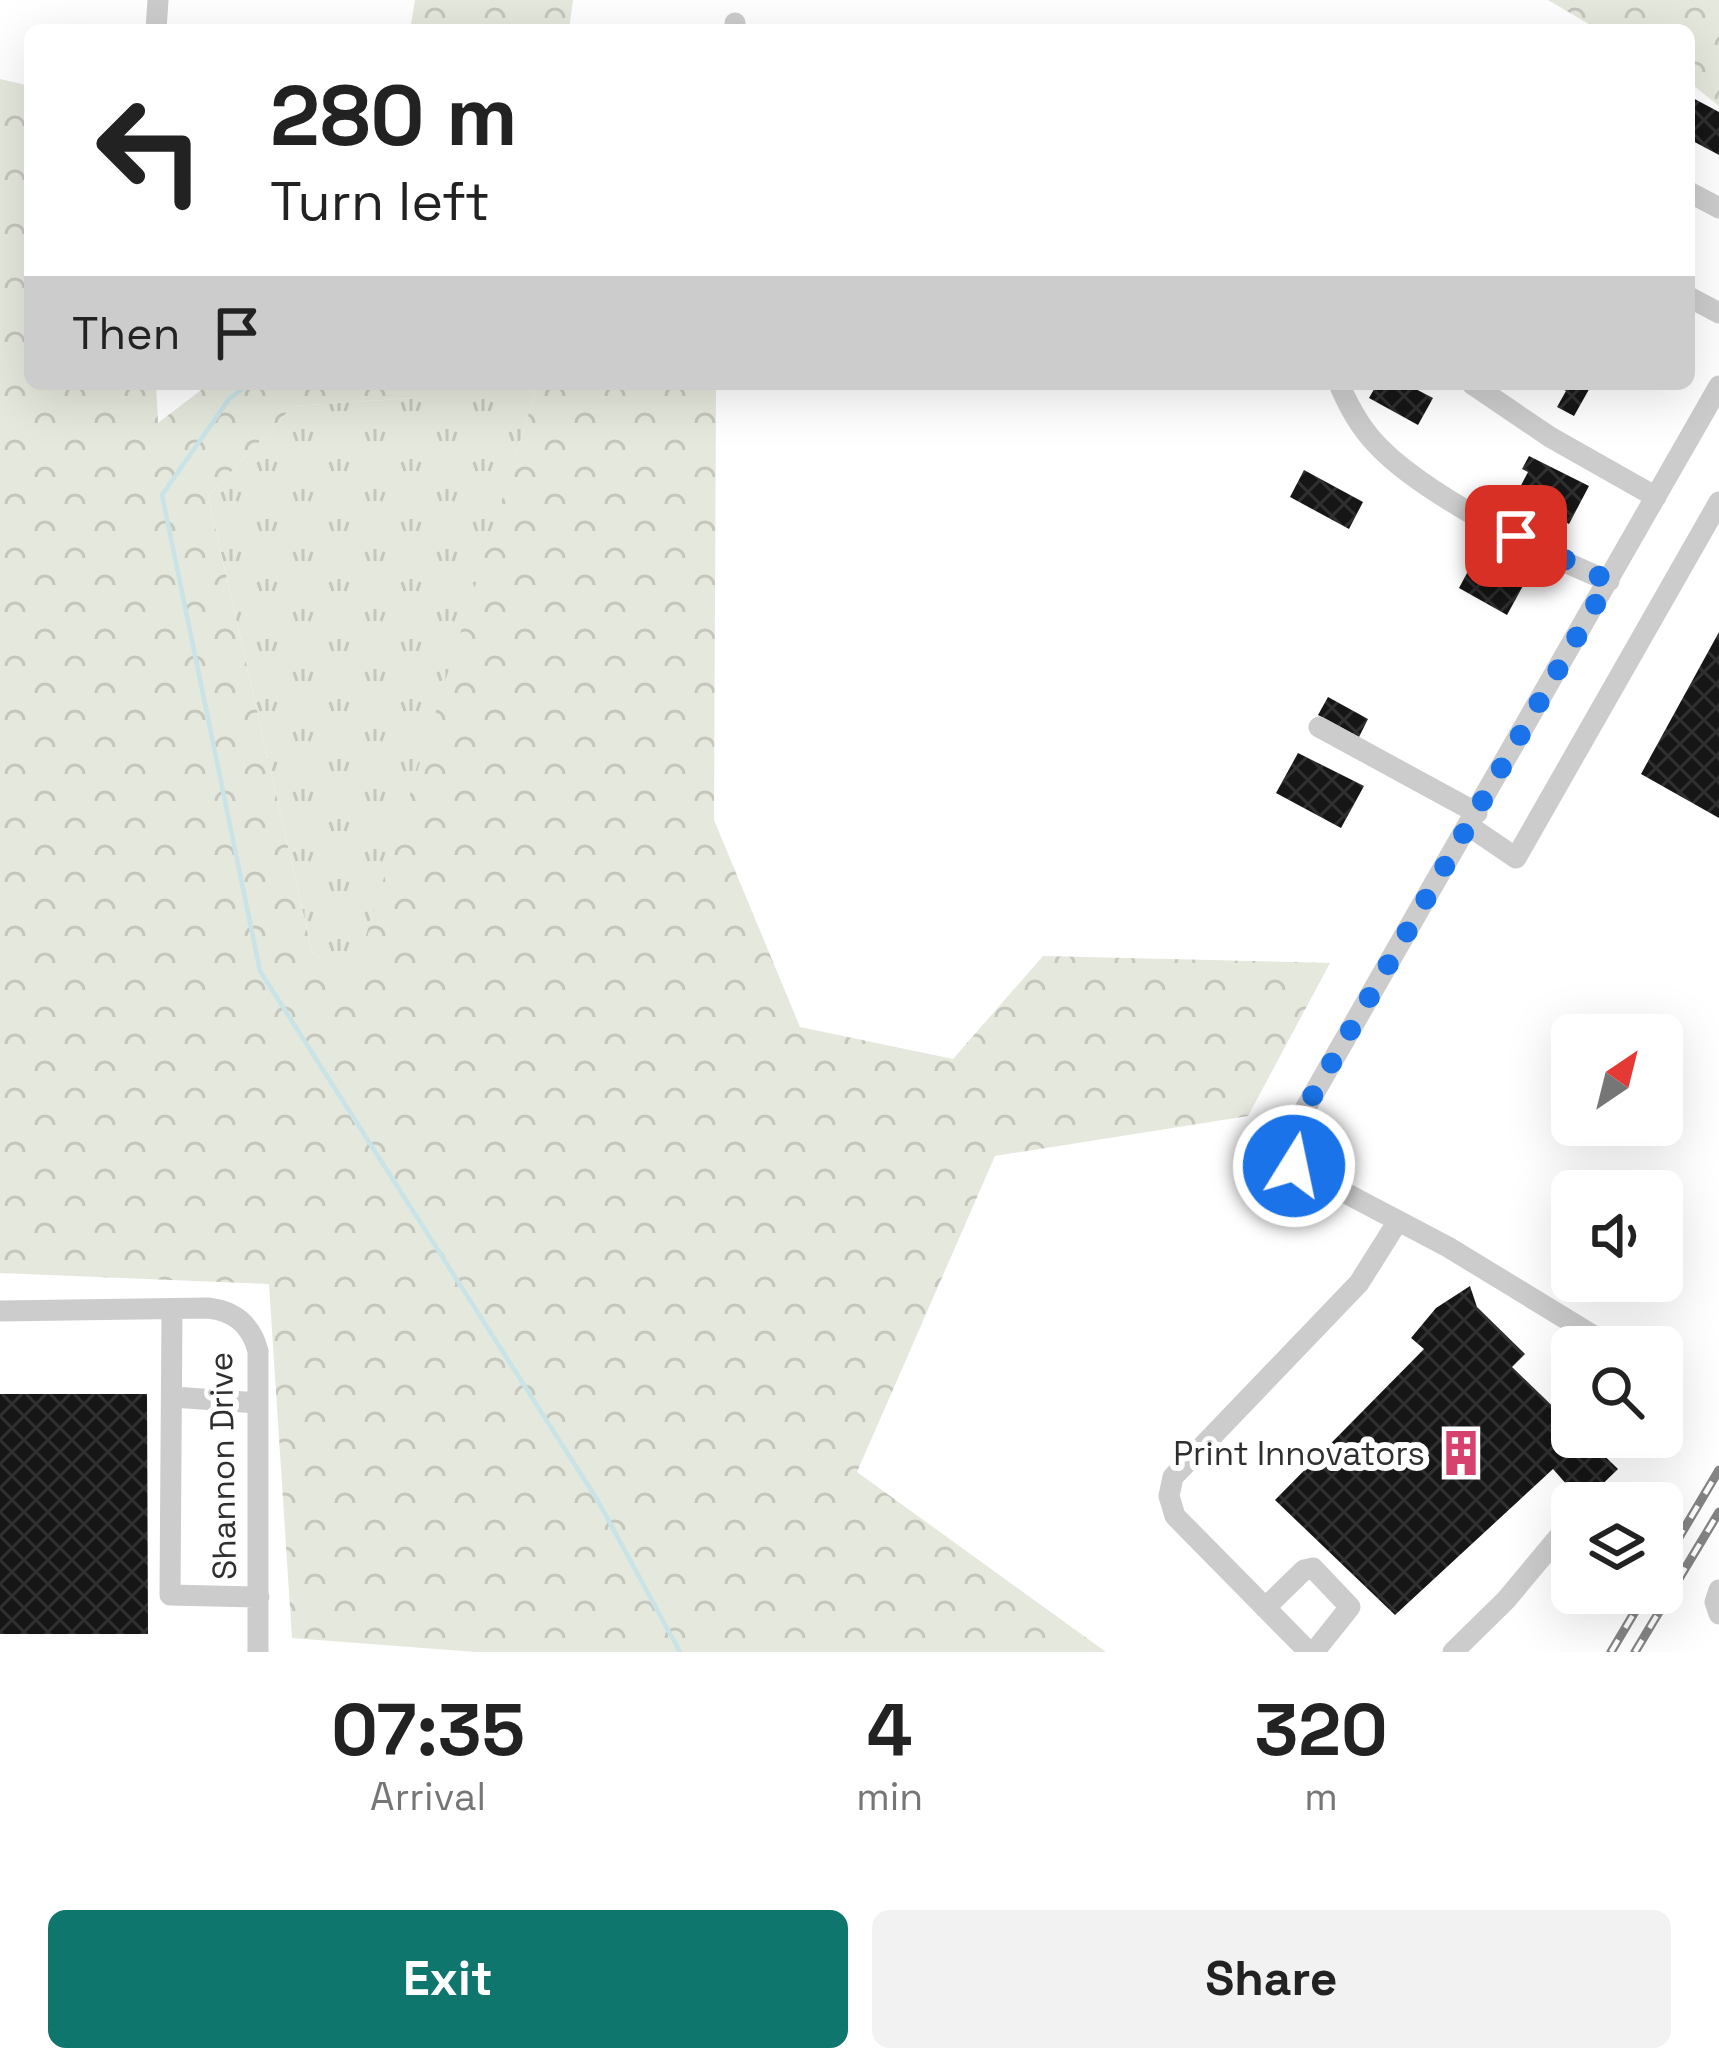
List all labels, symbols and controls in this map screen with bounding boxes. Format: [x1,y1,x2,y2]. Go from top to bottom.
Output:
text: 280 m [270,62,518,170]
icon: left [72,72,228,228]
text: Turn left [270,167,490,236]
icon: arrive [204,300,270,366]
text: Then [72,305,180,362]
pin [1465,485,1567,587]
icon: arrive [1483,503,1549,569]
north arrow [1551,1014,1683,1146]
map controls [1551,1014,1683,1614]
position arrow [1231,1103,1357,1229]
button: sound [1551,1170,1683,1302]
button: search [1551,1326,1683,1458]
street label: Shannon Drive [200,1352,246,1580]
building icon: Print Innovators [1436,1428,1486,1478]
place label: Print Innovators [1173,1433,1425,1475]
button: layers [1551,1482,1683,1614]
text: 07:35 [331,1684,525,1776]
text: 4 [867,1684,913,1776]
text: 320 [1254,1684,1388,1776]
text: Arrival [370,1772,486,1821]
text: min [856,1772,923,1821]
text: m [1304,1772,1338,1821]
button: Exit [48,1910,848,2048]
button: Share [872,1910,1671,2048]

